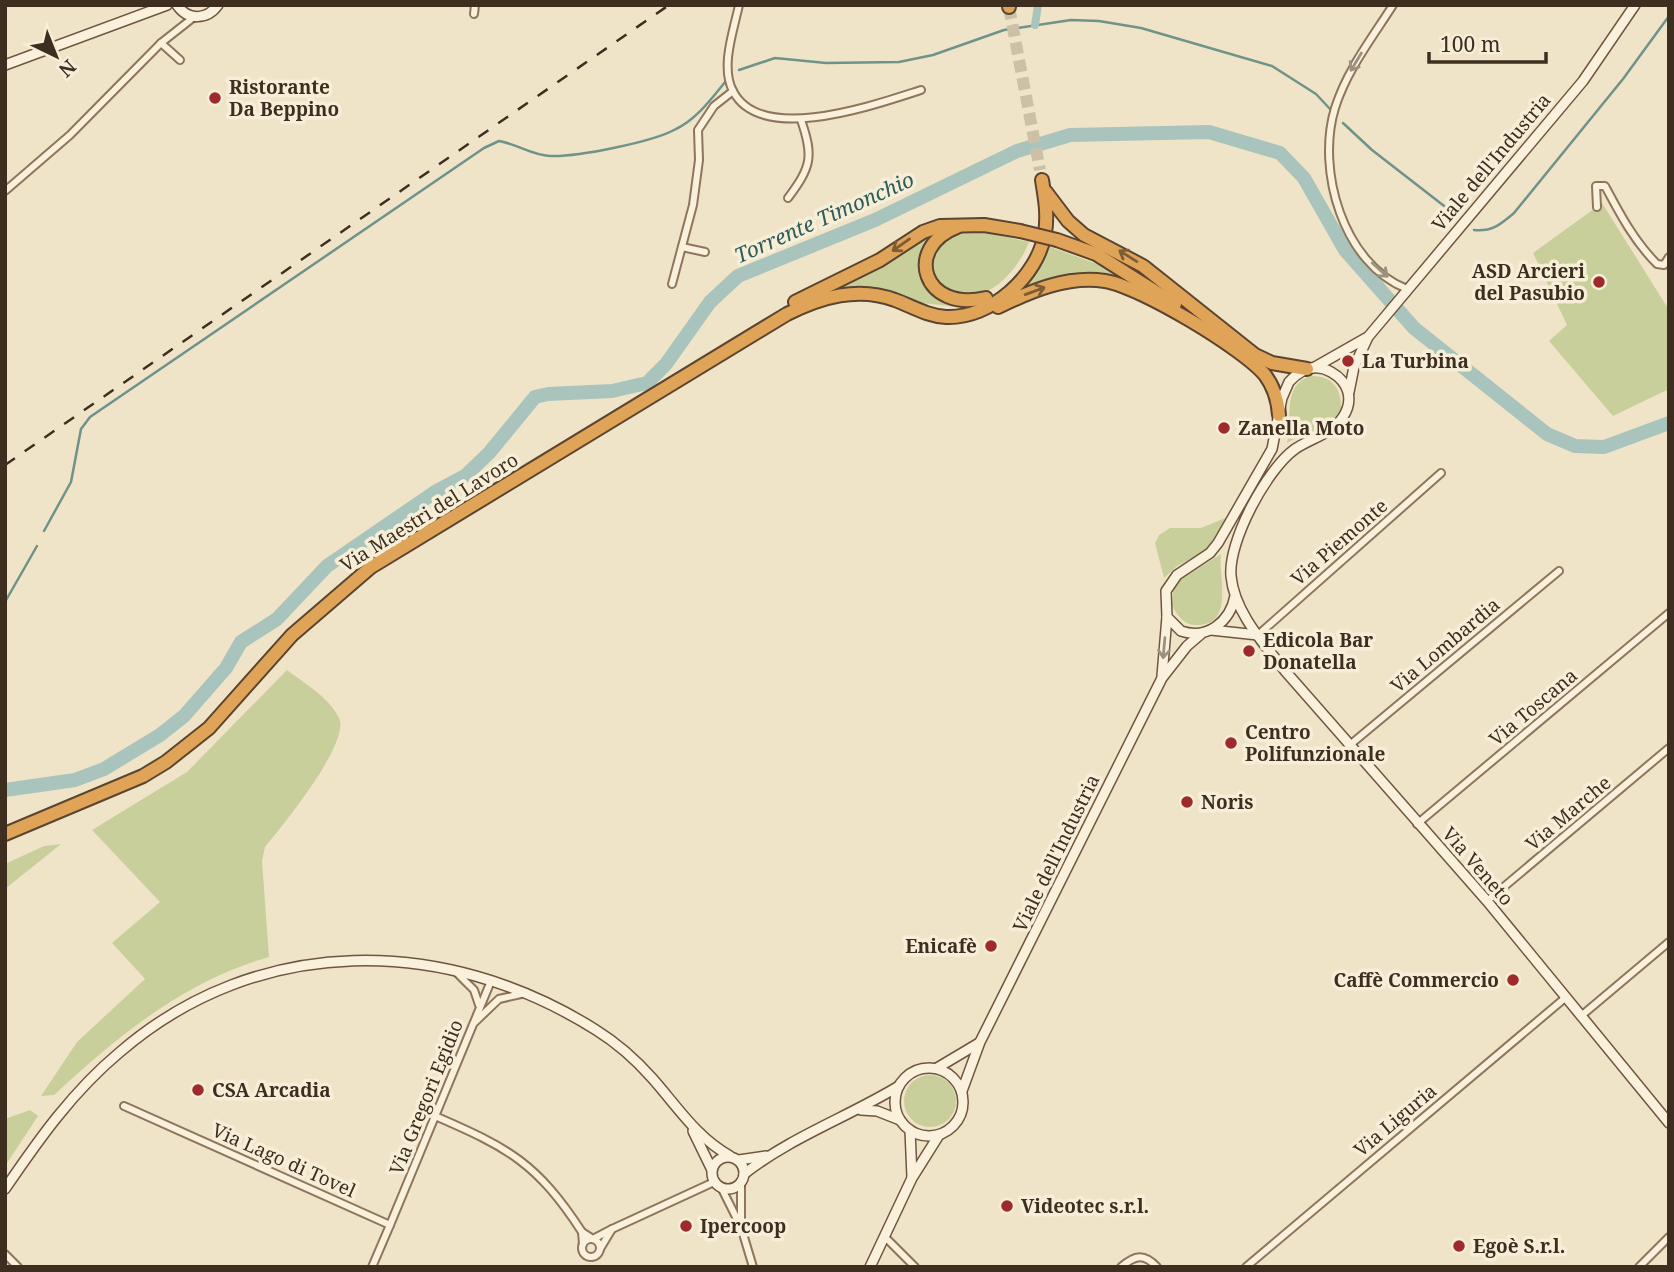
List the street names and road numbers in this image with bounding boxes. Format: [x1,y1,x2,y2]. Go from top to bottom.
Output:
street label: Viale dell'Industria [1426,88,1556,236]
street label: Via Maestri del Lavoro [335,447,523,577]
street label: Via Piemonte [1285,493,1393,591]
street label: Via Lombardia [1385,592,1505,698]
street label: Via Toscana [1483,662,1583,752]
street label: Viale dell'Industria [1007,770,1105,936]
street label: Via Marche [1520,770,1616,856]
street label: Via Veneto [1437,821,1519,911]
street label: Via Gregori Egidio [383,1016,469,1178]
street label: Via Liguria [1348,1078,1442,1162]
street label: Via Lago di Tovel [208,1117,360,1203]

